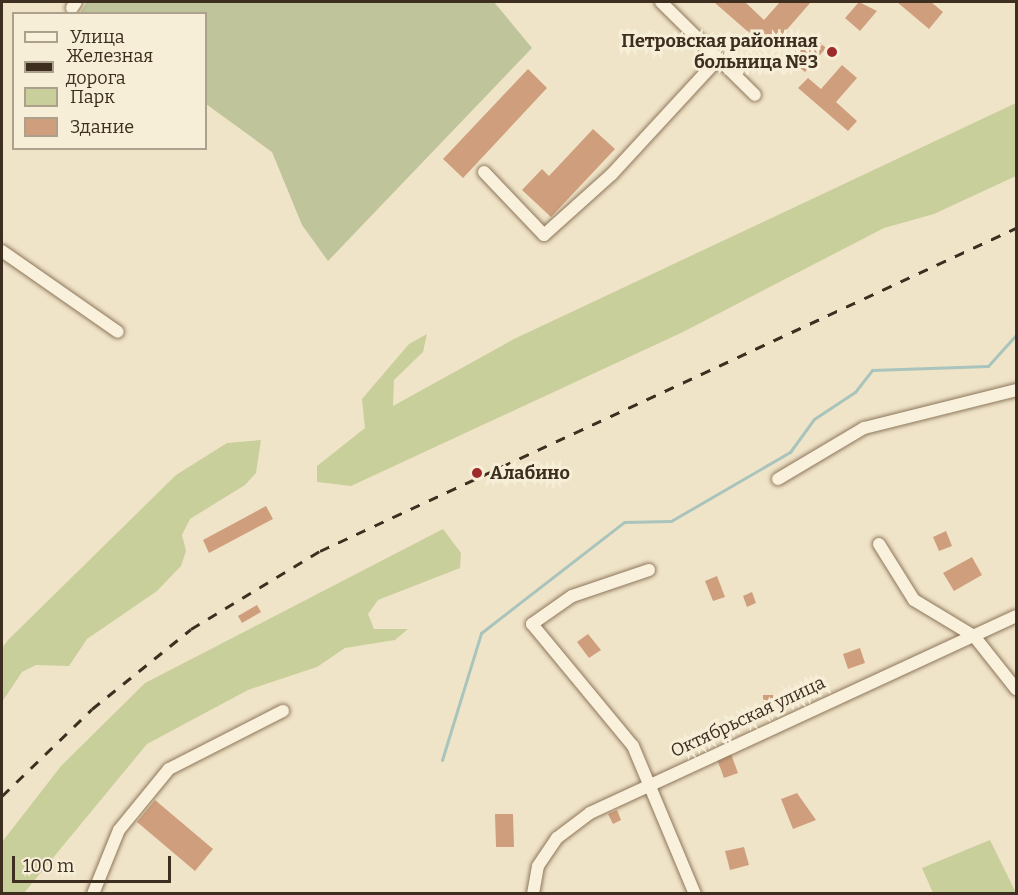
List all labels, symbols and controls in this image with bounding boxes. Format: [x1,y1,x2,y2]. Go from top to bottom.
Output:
legend [12,12,207,150]
text: Улица [70,26,125,48]
place label: Петровская районная больница №3 [621,31,818,74]
marker: Петровская районная больница №3 [823,43,841,61]
text: Железная дорога [66,45,153,89]
text: Парк [70,86,115,108]
text: Здание [70,116,134,138]
place label: Алабино [490,462,570,484]
marker: Алабино [468,464,486,482]
street label: Октябрьская улица [667,672,829,762]
scale bar [15,844,174,882]
text: 100 m [23,855,74,877]

